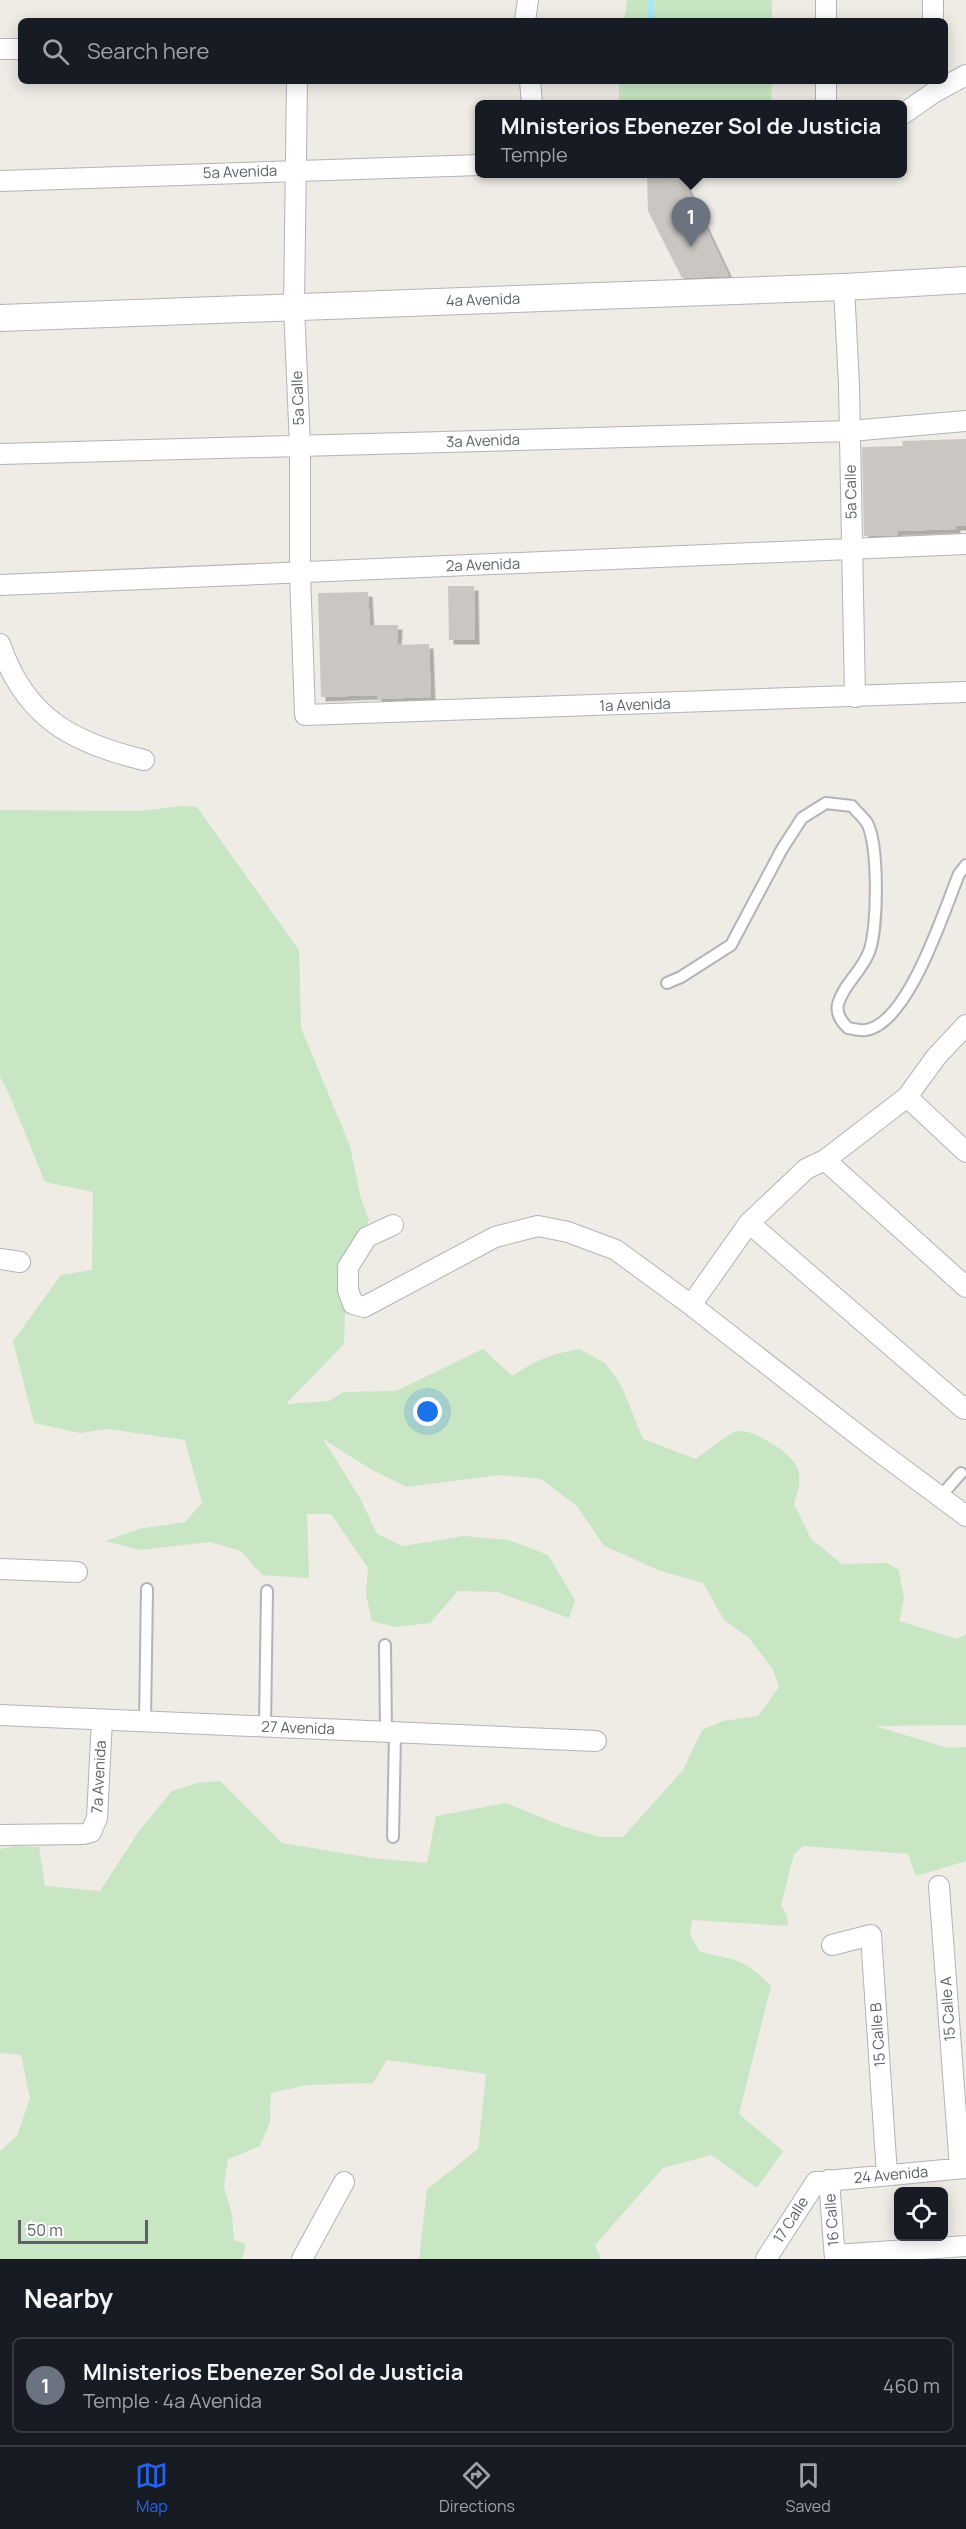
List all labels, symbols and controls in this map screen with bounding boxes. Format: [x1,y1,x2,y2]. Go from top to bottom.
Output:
search box [18,18,948,84]
icon: search [39,35,72,68]
text: Search here [87,36,209,66]
popup [475,100,907,178]
text: MInisterios Ebenezer Sol de Justicia [501,111,881,141]
text: Temple [501,141,568,168]
street label: 5a Avenida [202,160,278,183]
pin: 1 [672,198,710,247]
street label: 4a Avenida [445,288,521,311]
street label: 5a Calle [286,370,309,426]
street label: 3a Avenida [446,429,520,452]
street label: 5a Calle [840,464,861,520]
street label: 2a Avenida [445,553,520,576]
street label: 1a Avenida [599,693,671,716]
your location [413,1397,442,1426]
street label: 27 Avenida [261,1716,335,1739]
street label: 7a Avenida [86,1740,111,1814]
street label: 15 Calle A [935,1975,960,2042]
street label: 15 Calle B [865,2002,890,2068]
street label: 24 Avenida [853,2161,929,2188]
map controls [894,2187,948,2241]
button: locate [894,2187,948,2241]
street label: 17 Calle [768,2192,813,2247]
street label: 16 Calle [819,2193,844,2247]
scale bar [18,2217,148,2244]
text: 50 m [27,2219,63,2241]
text: Nearby [24,2280,113,2316]
text: MInisterios Ebenezer Sol de Justicia [83,2357,463,2387]
text: 1 [41,2372,50,2399]
text: 460 m [883,2372,940,2399]
text: Temple · 4a Avenida [83,2387,262,2414]
tab: Map [135,2459,168,2517]
tab: Directions [439,2459,515,2517]
tab: Saved [786,2459,831,2517]

